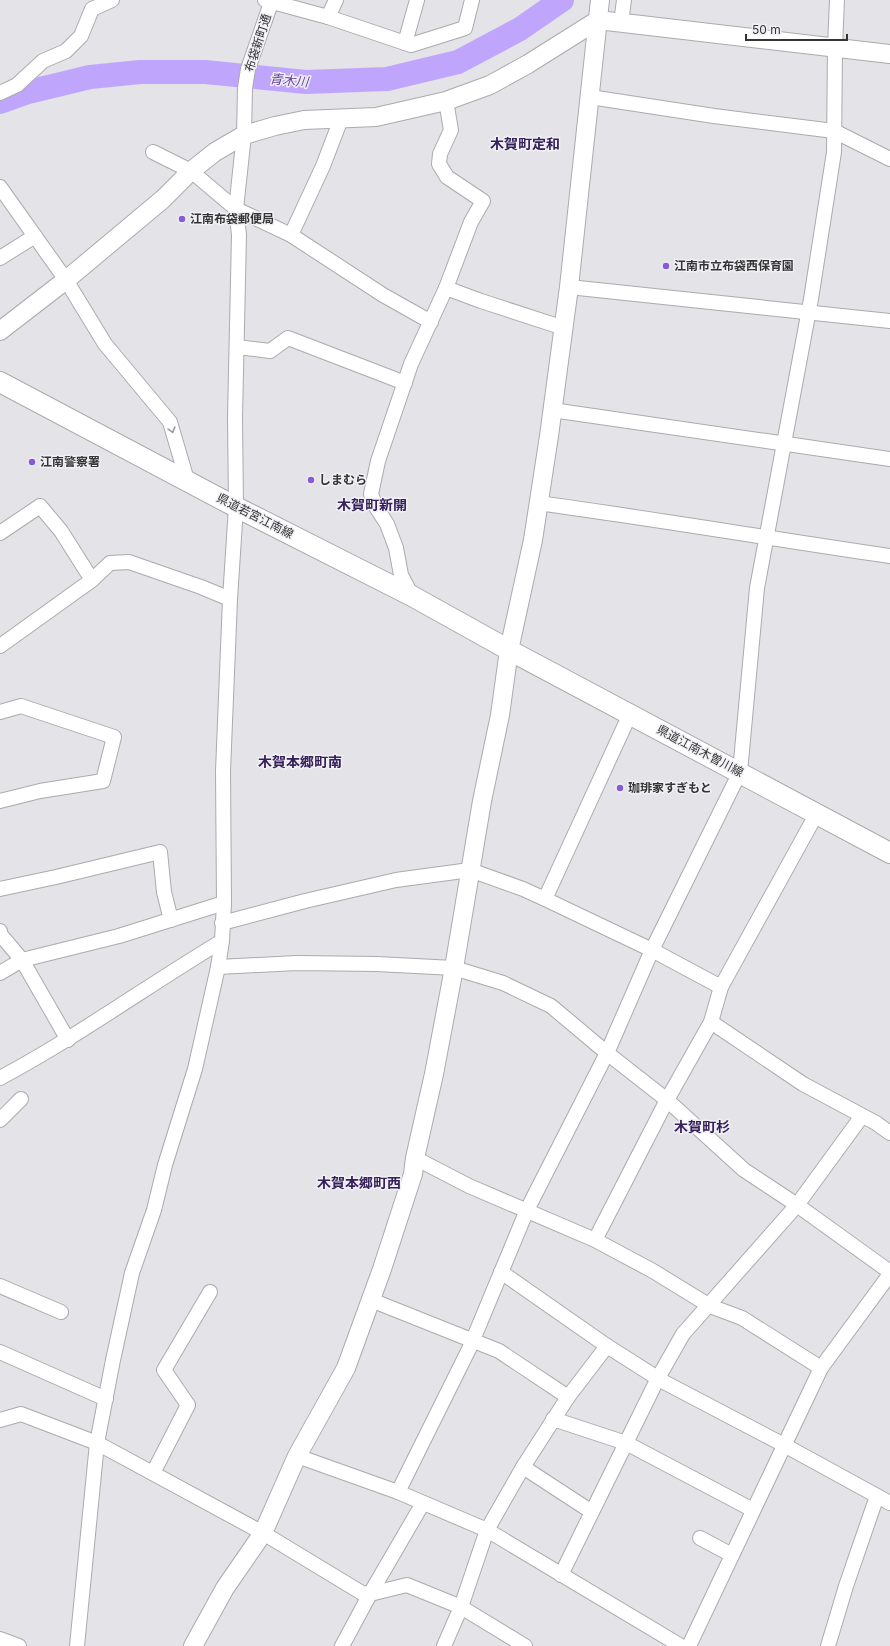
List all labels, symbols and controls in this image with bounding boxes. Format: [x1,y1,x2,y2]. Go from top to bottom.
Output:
street label: 布袋新町通 [241,12,274,74]
scale bar [746,16,847,42]
text: 50 m [752,22,781,37]
water label: 青木川 [269,70,311,90]
district label: 木賀町定和 [490,135,560,152]
place label: 江南布袋郵便局 [190,211,274,226]
marker: 江南布袋郵便局 [177,214,187,224]
place label: 江南市立布袋西保育園 [674,258,794,273]
marker: 江南市立布袋西保育園 [661,261,671,271]
one-way arrow [168,426,176,433]
place label: 江南警察署 [40,454,100,469]
marker: 江南警察署 [27,457,37,467]
place label: しまむら [319,472,367,487]
marker: しまむら [306,475,316,485]
street label: 県道若宮江南線 [214,490,296,541]
district label: 木賀町新開 [337,496,407,513]
street label: 県道江南木曽川線 [654,721,746,780]
district label: 木賀本郷町南 [258,753,342,770]
place label: 珈琲家すぎもと [628,780,712,795]
marker: 珈琲家すぎもと [615,783,625,793]
district label: 木賀町杉 [674,1118,730,1135]
district label: 木賀本郷町西 [317,1174,401,1191]

